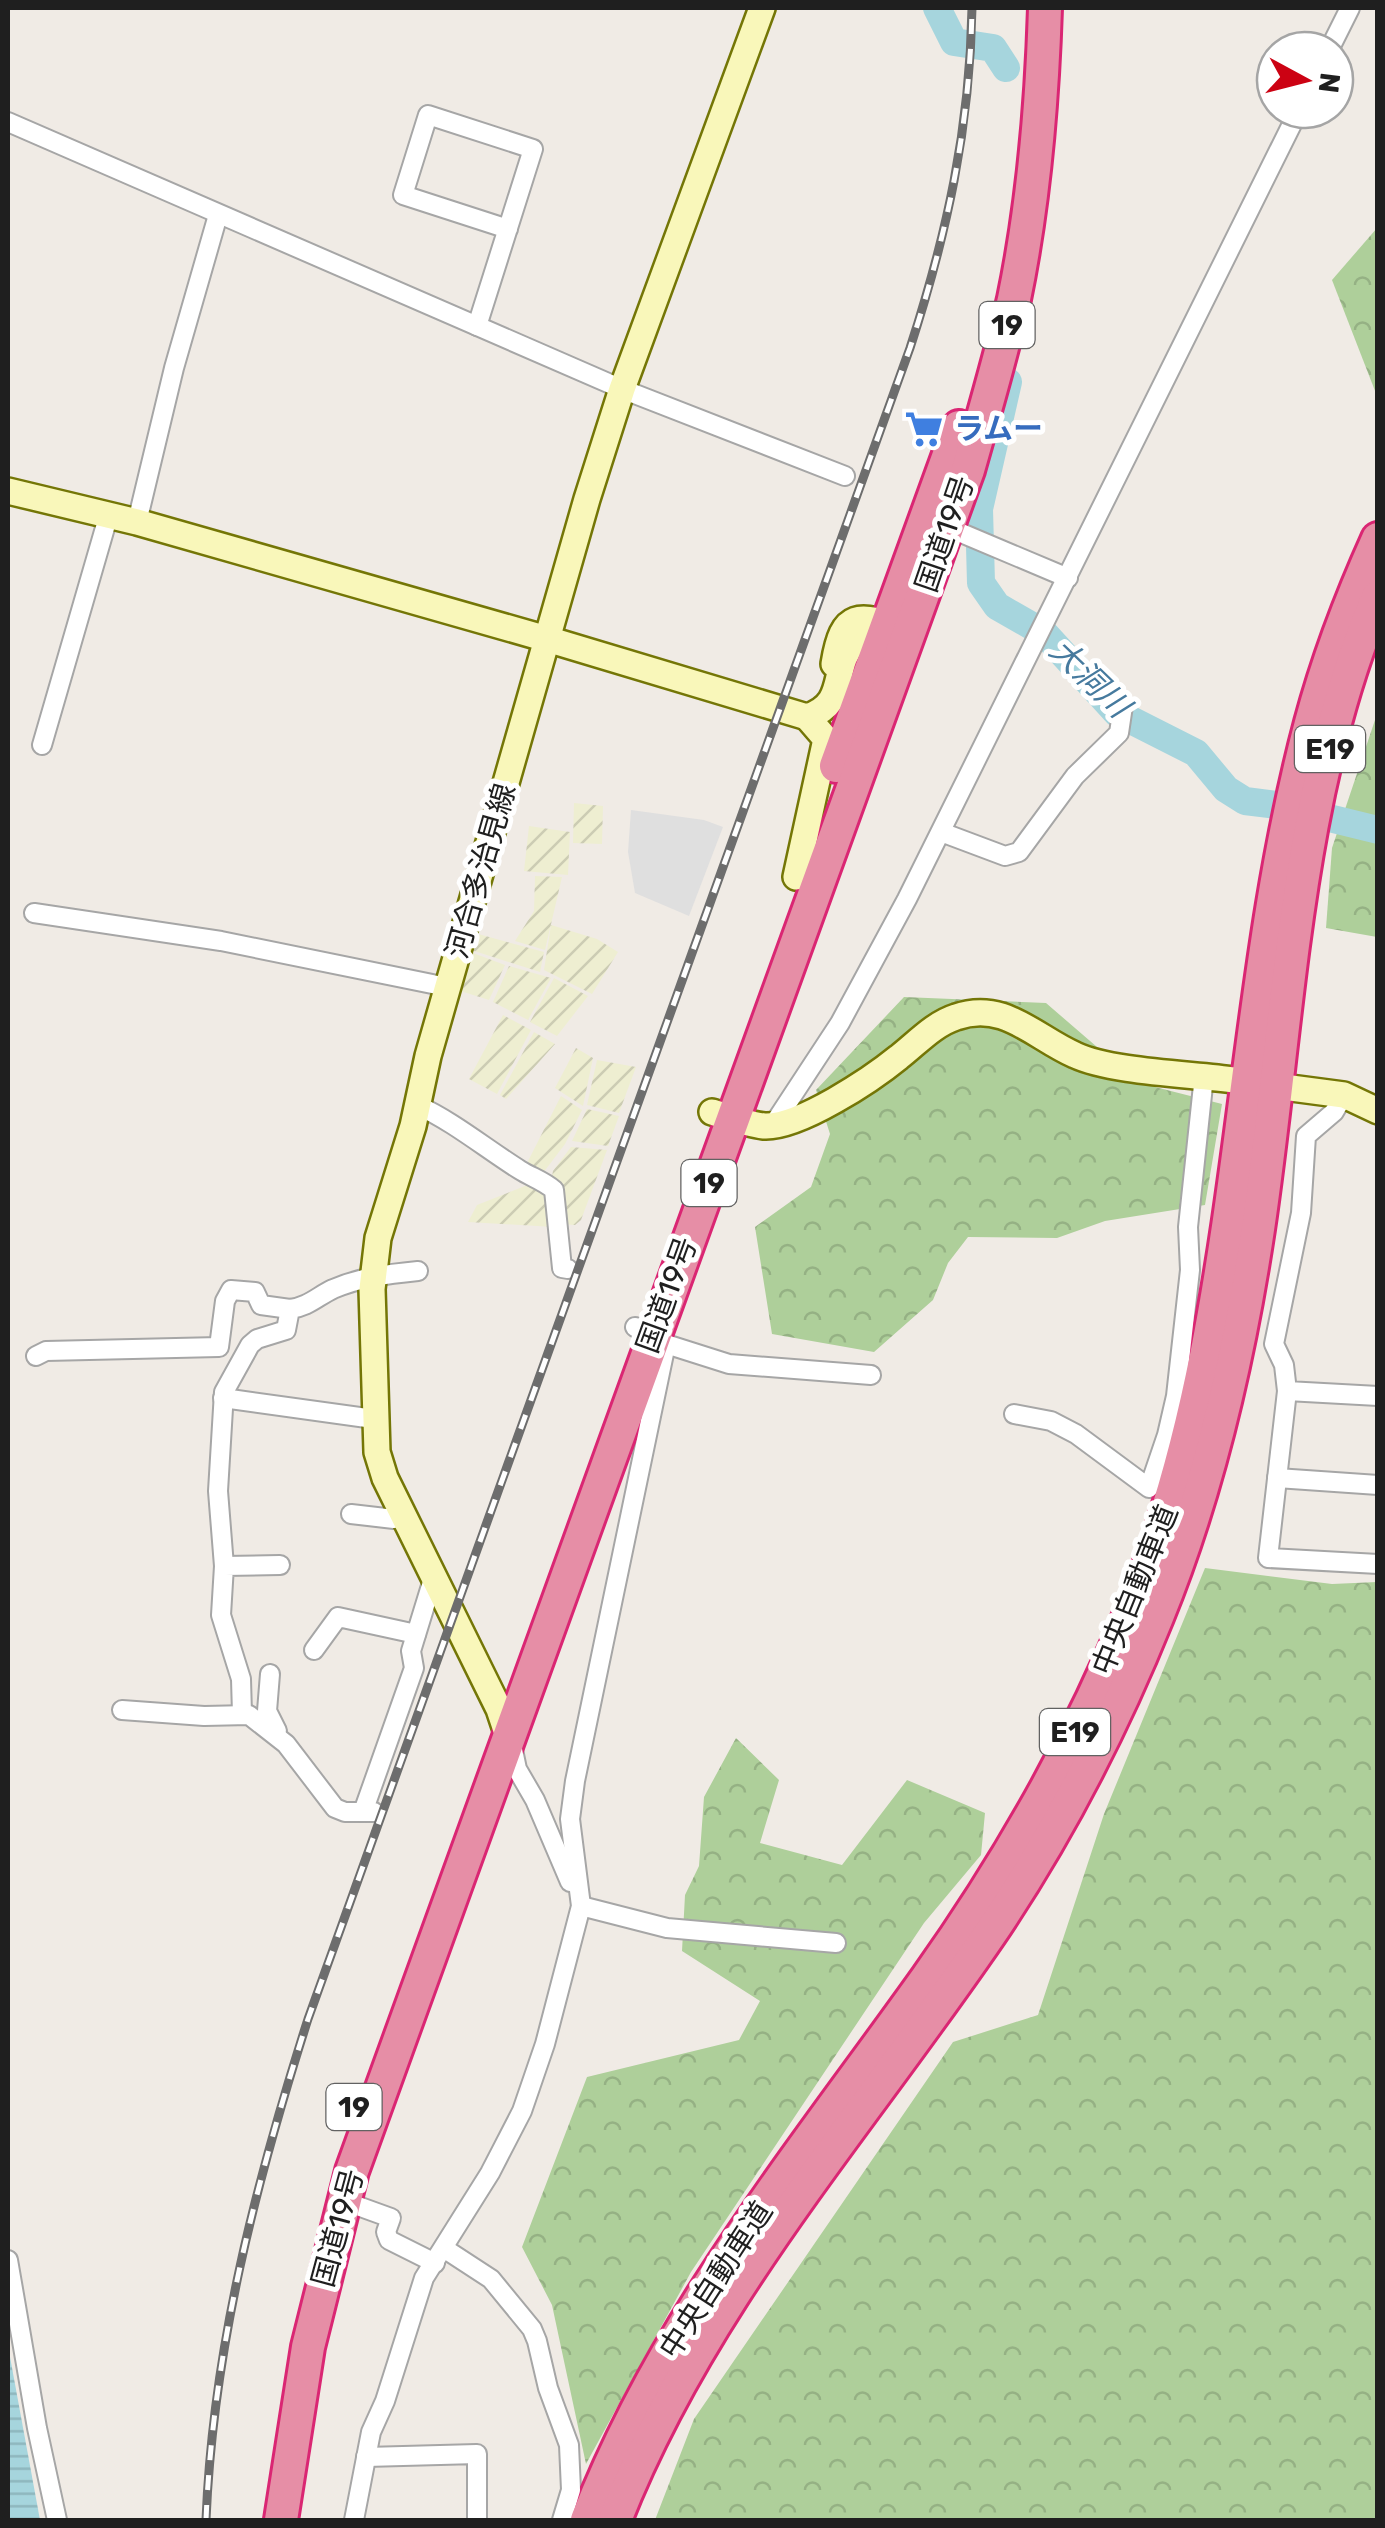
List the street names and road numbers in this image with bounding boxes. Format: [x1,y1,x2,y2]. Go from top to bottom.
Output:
road number: 19 [980,302,1034,348]
street label: 国道19号 [908,471,982,597]
road number: E19 [1295,726,1365,772]
street label: 河合多治見線 [439,780,523,962]
road number: 19 [682,1160,736,1206]
street label: 国道19号 [629,1232,705,1358]
street label: 中央自動車道 [1085,1500,1185,1680]
road number: E19 [1040,1709,1110,1755]
road number: 19 [326,2084,382,2130]
street label: 国道19号 [305,2165,371,2291]
street label: 中央自動車道 [652,2195,780,2365]

